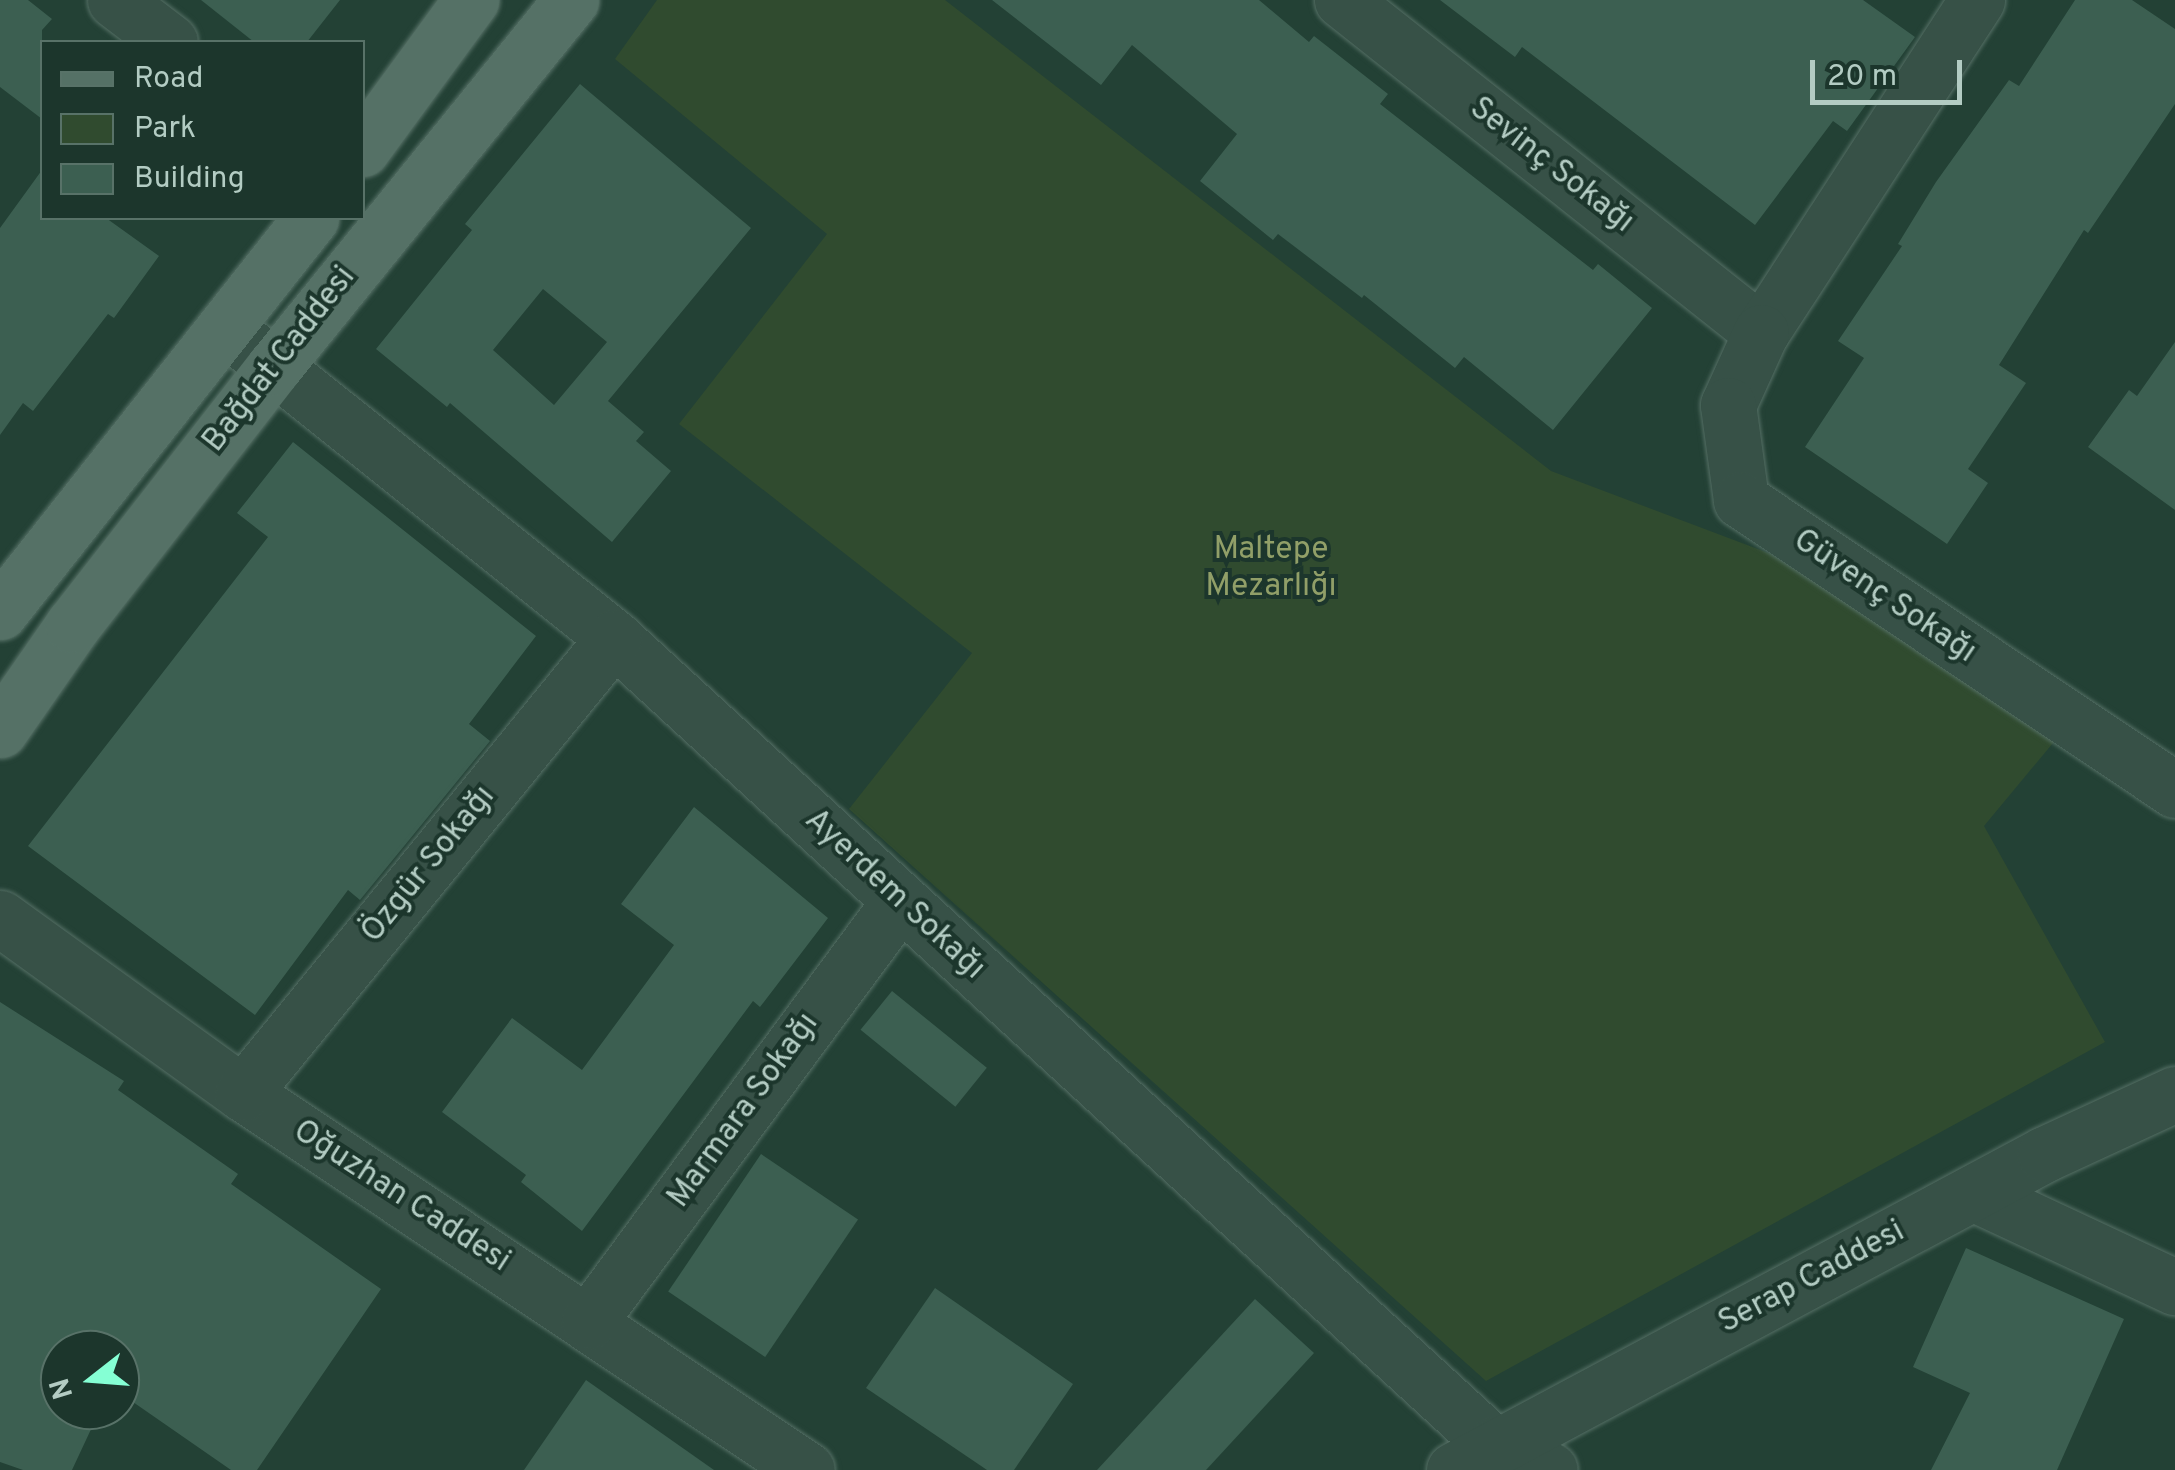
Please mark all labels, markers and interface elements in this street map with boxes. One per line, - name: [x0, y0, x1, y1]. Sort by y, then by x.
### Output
- legend: [40, 40, 365, 220]
- scale bar: [1815, 40, 1968, 102]
- text: 20 m: [1827, 59, 1897, 96]
- text: Road: [134, 61, 203, 98]
- street label: Sevinç Sokağı: [1461, 90, 1641, 242]
- text: Park: [134, 111, 196, 148]
- text: Building: [134, 161, 245, 198]
- street label: Bağdat Caddesi: [196, 260, 364, 460]
- street label: Güvenç Sokağı: [1785, 522, 1983, 672]
- park label: Maltepe Mezarlığı: [1205, 532, 1337, 607]
- street label: Özgür Sokağı: [354, 779, 504, 951]
- street label: Ayerdem Sokağı: [796, 802, 992, 988]
- street label: Marmara Sokağı: [661, 1006, 827, 1216]
- street label: Oğuzhan Caddesi: [285, 1113, 517, 1281]
- street label: Serap Caddesi: [1713, 1213, 1911, 1343]
- north arrow: [40, 1330, 140, 1430]
- text: N: [43, 1373, 83, 1403]

